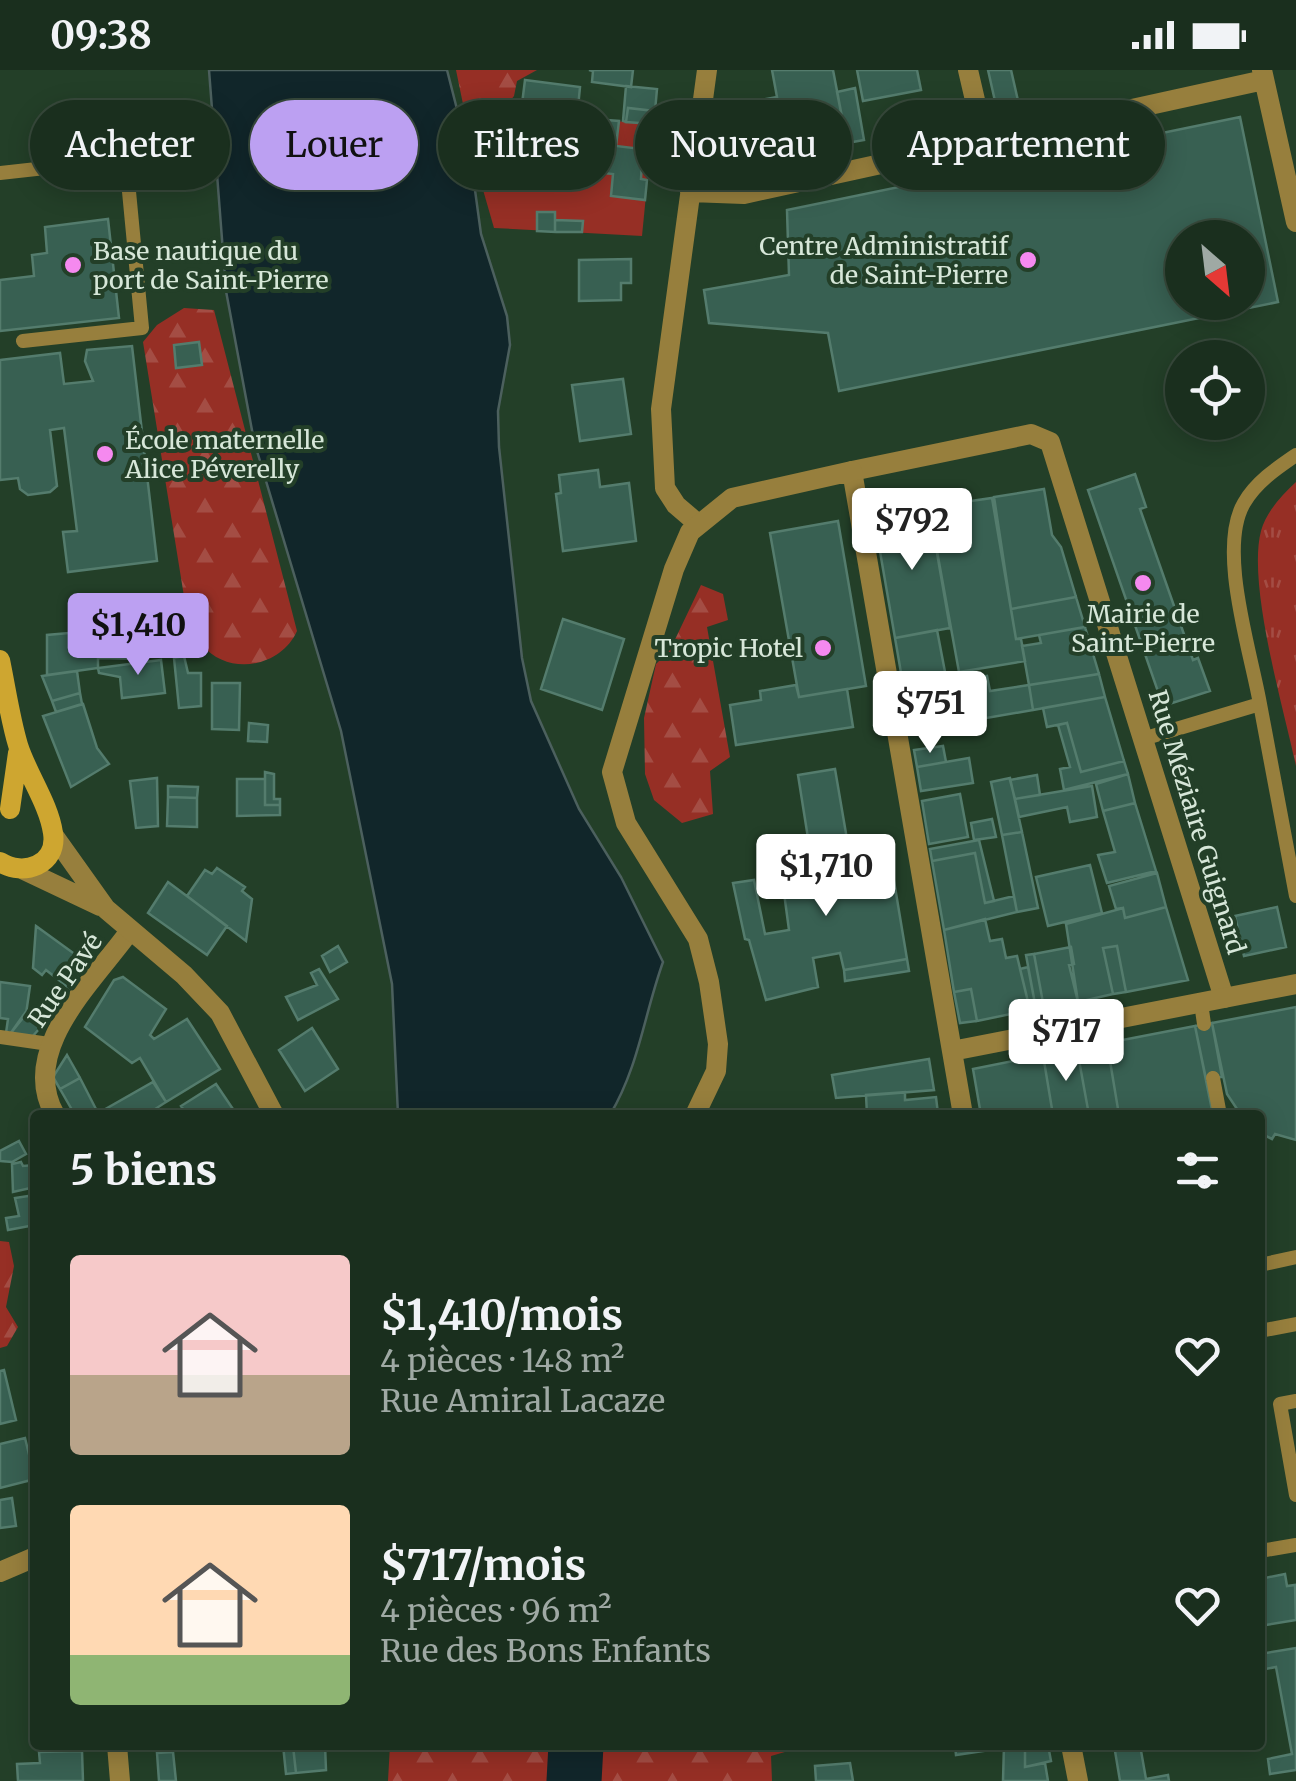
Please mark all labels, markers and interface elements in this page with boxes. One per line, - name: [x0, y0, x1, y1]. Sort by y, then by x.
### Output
- text: 09:38: [50, 12, 152, 59]
- chip: Acheter: [30, 100, 230, 190]
- chip: Louer: [250, 100, 418, 190]
- chip: Filtres: [438, 100, 615, 190]
- chip: Nouveau: [635, 100, 852, 190]
- chip: Appartement: [872, 100, 1165, 190]
- north arrow: [1165, 220, 1265, 320]
- map controls: [1165, 220, 1265, 440]
- place label: Centre Administratif de Saint-Pierre: [759, 230, 1010, 291]
- place label: Base nautique du port de Saint-Pierre: [93, 235, 329, 296]
- marker: Centre Administratif de Saint-Pierre: [1017, 249, 1039, 271]
- marker: Base nautique du port de Saint-Pierre: [62, 254, 84, 276]
- button: locate: [1165, 340, 1265, 440]
- place label: École maternelle Alice Péverelly: [124, 424, 324, 485]
- marker: École maternelle Alice Péverelly: [94, 443, 116, 465]
- pin: $792: [853, 488, 971, 573]
- text: $792: [874, 500, 950, 540]
- marker: Mairie de Saint-Pierre: [1132, 572, 1154, 594]
- pin: $1,410: [57, 593, 219, 678]
- place label: Mairie de Saint-Pierre: [1071, 598, 1215, 659]
- text: $1,410: [90, 605, 186, 645]
- place label: Tropic Hotel: [655, 632, 803, 664]
- marker: Tropic Hotel: [812, 637, 834, 659]
- pin: $751: [871, 671, 989, 756]
- text: $751: [895, 683, 965, 723]
- street label: Rue Méziaire Guignard: [1142, 686, 1252, 958]
- pin: $1,710: [745, 834, 907, 919]
- text: $1,710: [778, 846, 874, 886]
- street label: Rue Pavé: [21, 927, 109, 1033]
- pin: $717: [1007, 999, 1125, 1084]
- text: $717: [1031, 1011, 1101, 1051]
- icon: filters: [1170, 1143, 1225, 1198]
- text: 5 biens: [70, 1144, 217, 1196]
- text: $1,410/mois: [380, 1289, 623, 1341]
- icon: home: [150, 1295, 270, 1415]
- icon: heart: [1170, 1328, 1225, 1383]
- text: 4 pièces · 148 m²: [380, 1341, 625, 1381]
- text: Rue Amiral Lacaze: [380, 1381, 665, 1421]
- text: $717/mois: [380, 1539, 586, 1591]
- icon: home: [150, 1545, 270, 1665]
- icon: heart: [1170, 1578, 1225, 1633]
- text: 4 pièces · 96 m²: [380, 1591, 612, 1631]
- text: Rue des Bons Enfants: [380, 1631, 711, 1671]

